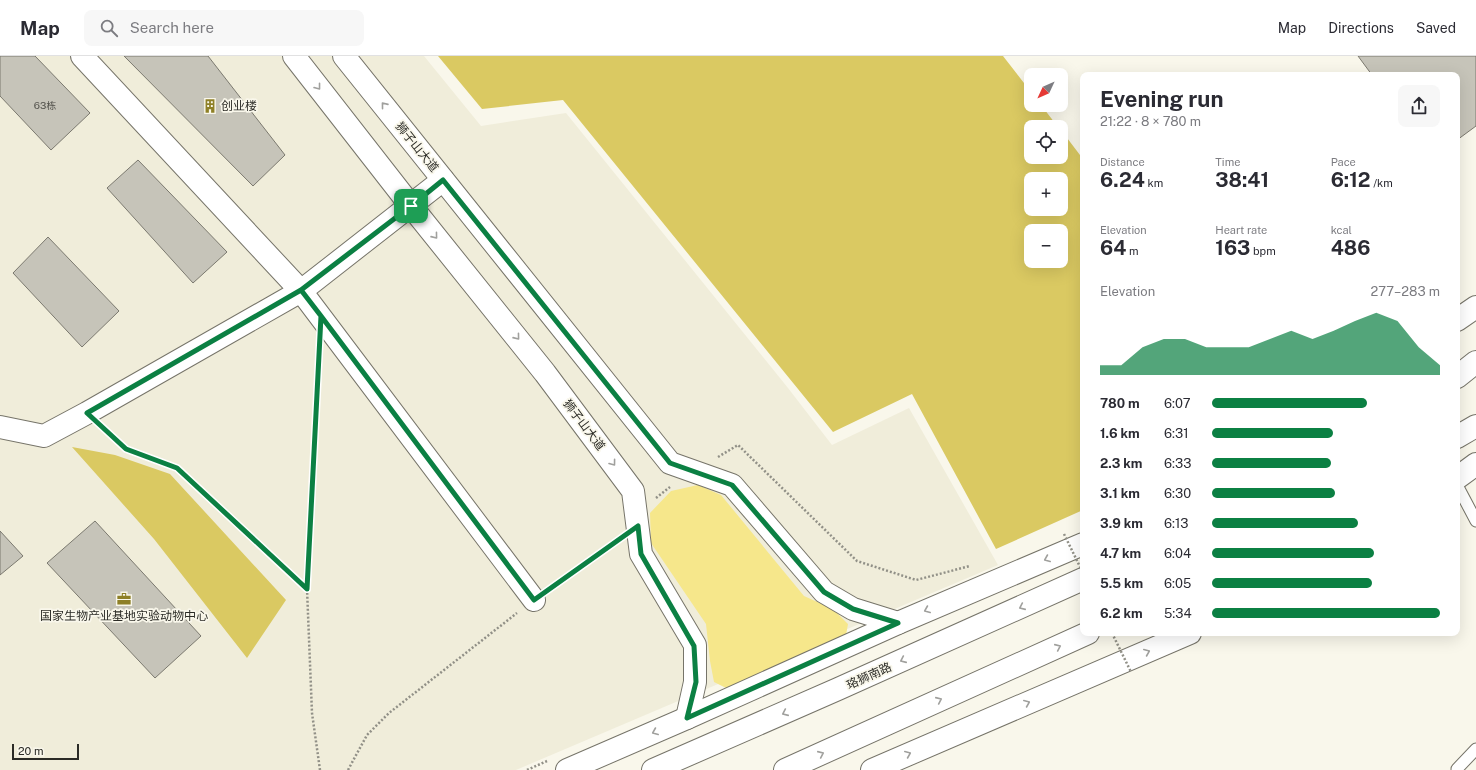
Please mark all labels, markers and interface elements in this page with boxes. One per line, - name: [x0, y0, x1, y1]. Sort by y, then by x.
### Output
- search box: [84, 10, 364, 46]
- text: Map: [20, 17, 60, 39]
- icon: search: [98, 17, 120, 39]
- text: Search here: [130, 19, 214, 36]
- text: Map: [1278, 20, 1306, 36]
- text: Directions: [1328, 20, 1394, 36]
- text: Saved: [1416, 20, 1456, 36]
- north arrow: [1024, 68, 1068, 112]
- map controls: [1024, 68, 1068, 268]
- one-way arrow: [313, 82, 320, 89]
- button: share: [1398, 85, 1440, 127]
- text: Evening run: [1100, 86, 1224, 112]
- building icon: 创业楼: [202, 98, 218, 114]
- house number: 63栋: [34, 99, 56, 111]
- place label: 创业楼: [221, 99, 257, 113]
- one-way arrow: [381, 103, 388, 110]
- text: 21:22 · 8 × 780 m: [1100, 114, 1201, 129]
- street label: 狮子山大道: [393, 119, 441, 175]
- button: locate: [1024, 120, 1068, 164]
- text: Distance: [1100, 156, 1145, 168]
- text: Time: [1215, 156, 1240, 168]
- text: Pace: [1331, 156, 1356, 168]
- text: 6.24: [1100, 168, 1145, 192]
- text: 38:41: [1215, 168, 1269, 192]
- text: 6:12: [1331, 168, 1371, 192]
- button: +: [1024, 172, 1068, 216]
- text: km: [1145, 177, 1163, 189]
- text: /km: [1371, 177, 1393, 189]
- pin: [394, 189, 428, 223]
- icon: arrive: [400, 195, 422, 217]
- button: −: [1024, 224, 1068, 268]
- text: Elevation: [1100, 224, 1147, 236]
- text: Heart rate: [1215, 224, 1267, 236]
- text: kcal: [1331, 224, 1352, 236]
- one-way arrow: [431, 231, 438, 238]
- text: 64: [1100, 236, 1126, 260]
- text: 163: [1215, 236, 1250, 260]
- text: 486: [1331, 236, 1370, 260]
- text: m: [1126, 245, 1138, 257]
- text: bpm: [1250, 245, 1276, 257]
- text: Elevation: [1100, 284, 1155, 299]
- text: 277–283 m: [1371, 284, 1440, 299]
- one-way arrow: [512, 333, 519, 340]
- text: 780 m: [1100, 396, 1140, 411]
- text: 6:07: [1164, 396, 1191, 411]
- street label: 狮子山大道: [560, 397, 608, 453]
- text: 1.6 km: [1100, 426, 1140, 441]
- text: 6:31: [1164, 426, 1189, 441]
- text: 2.3 km: [1100, 456, 1143, 471]
- text: 6:33: [1164, 456, 1191, 471]
- one-way arrow: [608, 459, 615, 466]
- text: 3.1 km: [1100, 486, 1140, 501]
- text: 6:30: [1164, 486, 1191, 501]
- text: 3.9 km: [1100, 516, 1143, 531]
- text: 6:13: [1164, 516, 1189, 531]
- text: 4.7 km: [1100, 546, 1141, 561]
- text: 6:04: [1164, 546, 1191, 561]
- one-way arrow: [1044, 555, 1051, 563]
- text: 5.5 km: [1100, 576, 1143, 591]
- text: 6:05: [1164, 576, 1191, 591]
- office icon: 国家生物产业基地实验动物中心: [116, 591, 132, 607]
- one-way arrow: [1019, 602, 1026, 610]
- one-way arrow: [924, 606, 931, 614]
- text: 6.2 km: [1100, 606, 1143, 621]
- text: 5:34: [1164, 606, 1192, 621]
- place label: 国家生物产业基地实验动物中心: [40, 609, 208, 623]
- one-way arrow: [1053, 644, 1061, 652]
- one-way arrow: [1143, 648, 1150, 656]
- one-way arrow: [900, 655, 908, 663]
- street label: 珞狮南路: [844, 660, 894, 692]
- one-way arrow: [935, 697, 943, 705]
- one-way arrow: [1023, 700, 1031, 708]
- one-way arrow: [781, 708, 789, 716]
- one-way arrow: [652, 727, 660, 735]
- scale bar: [12, 742, 79, 761]
- text: 20 m: [18, 745, 43, 757]
- one-way arrow: [816, 751, 824, 759]
- one-way arrow: [904, 751, 911, 759]

